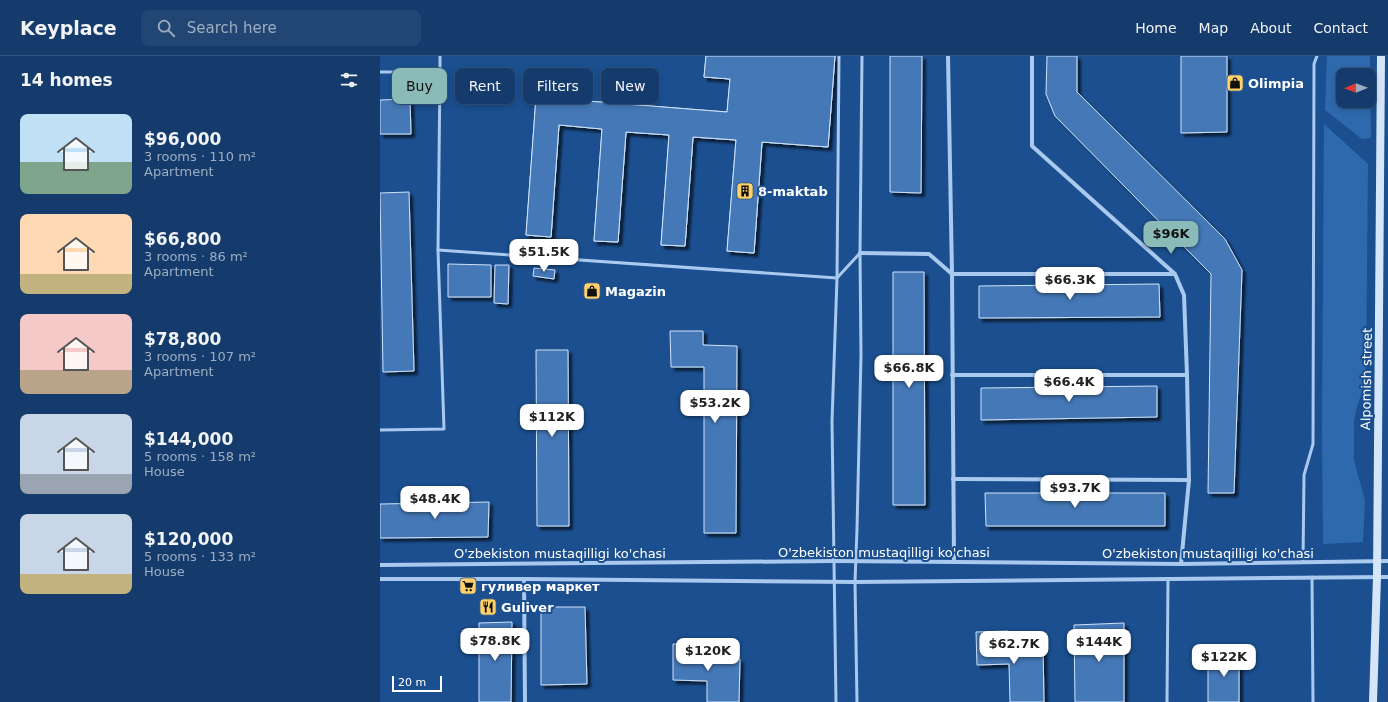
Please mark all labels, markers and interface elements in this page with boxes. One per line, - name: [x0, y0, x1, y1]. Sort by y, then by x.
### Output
- search box: [141, 10, 421, 46]
- text: Keyplace: [20, 17, 117, 39]
- icon: search: [155, 17, 177, 39]
- text: Search here: [187, 19, 277, 37]
- text: Home: [1135, 20, 1177, 36]
- text: Map: [1199, 20, 1228, 36]
- text: About: [1250, 20, 1292, 36]
- text: Contact: [1314, 20, 1368, 36]
- chip: Buy: [392, 68, 447, 104]
- chip: Rent: [455, 68, 515, 104]
- chip: Filters: [523, 68, 593, 104]
- chip: New: [601, 68, 659, 104]
- north arrow: [1336, 68, 1376, 108]
- map controls: [1336, 68, 1376, 108]
- icon: filters: [338, 69, 360, 91]
- text: 14 homes: [20, 70, 113, 90]
- shop icon: Olimpia: [1225, 73, 1245, 93]
- place label: Olimpia: [1248, 76, 1304, 91]
- text: $96,000: [144, 129, 221, 149]
- icon: home: [52, 130, 100, 178]
- text: 3 rooms · 110 m²: [144, 149, 256, 164]
- text: Apartment: [144, 164, 214, 179]
- building icon: 8-maktab: [735, 181, 755, 201]
- place label: 8-maktab: [758, 184, 828, 199]
- pin: $96K: [1147, 221, 1195, 255]
- text: $96K: [1152, 226, 1190, 241]
- text: $66,800: [144, 229, 221, 249]
- icon: home: [52, 230, 100, 278]
- pin: $51.5K: [511, 239, 577, 273]
- text: $51.5K: [518, 244, 570, 259]
- text: 3 rooms · 86 m²: [144, 249, 248, 264]
- text: Apartment: [144, 264, 214, 279]
- pin: $66.3K: [1037, 267, 1103, 301]
- text: $66.3K: [1044, 272, 1096, 287]
- shop icon: Magazin: [582, 281, 602, 301]
- place label: Magazin: [605, 284, 666, 299]
- street label: Alpomish street: [1358, 328, 1375, 430]
- text: $78,800: [144, 329, 221, 349]
- icon: home: [52, 330, 100, 378]
- text: 3 rooms · 107 m²: [144, 349, 256, 364]
- pin: $66.8K: [876, 355, 942, 389]
- text: $66.8K: [883, 360, 935, 375]
- text: Apartment: [144, 364, 214, 379]
- pin: $66.4K: [1036, 369, 1102, 403]
- text: $66.4K: [1043, 374, 1095, 389]
- pin: $53.2K: [682, 390, 748, 424]
- text: $53.2K: [689, 395, 741, 410]
- pin: $112K: [524, 404, 580, 438]
- text: $112K: [529, 409, 575, 424]
- text: $144,000: [144, 429, 233, 449]
- icon: home: [52, 430, 100, 478]
- text: 5 rooms · 158 m²: [144, 449, 256, 464]
- text: House: [144, 464, 185, 479]
- pin: $93.7K: [1042, 475, 1108, 509]
- text: $93.7K: [1049, 480, 1101, 495]
- pin: $48.4K: [402, 486, 468, 520]
- text: $48.4K: [409, 491, 461, 506]
- text: $120,000: [144, 529, 233, 549]
- icon: home: [52, 530, 100, 578]
- street label: O'zbekiston mustaqilligi ko'chasi: [778, 545, 990, 560]
- street label: O'zbekiston mustaqilligi ko'chasi: [454, 546, 666, 561]
- street label: O'zbekiston mustaqilligi ko'chasi: [1102, 546, 1314, 561]
- text: 5 rooms · 133 m²: [144, 549, 256, 564]
- text: House: [144, 564, 185, 579]
- supermarket icon: гуливер маркет: [458, 576, 478, 596]
- place label: гуливер маркет: [481, 579, 600, 594]
- restaurant icon: Guliver: [478, 597, 498, 617]
- place label: Guliver: [501, 600, 554, 615]
- pin: $78.8K: [462, 628, 528, 662]
- pin: $144K: [1071, 629, 1127, 663]
- pin: $62.7K: [981, 631, 1047, 665]
- text: $78.8K: [469, 633, 521, 648]
- text: $144K: [1076, 634, 1122, 649]
- text: $62.7K: [988, 636, 1040, 651]
- pin: $120K: [680, 638, 736, 672]
- text: $120K: [685, 643, 731, 658]
- pin: $122K: [1196, 644, 1252, 678]
- text: $122K: [1201, 649, 1247, 664]
- scale bar: [392, 674, 442, 693]
- text: 20 m: [398, 676, 426, 689]

